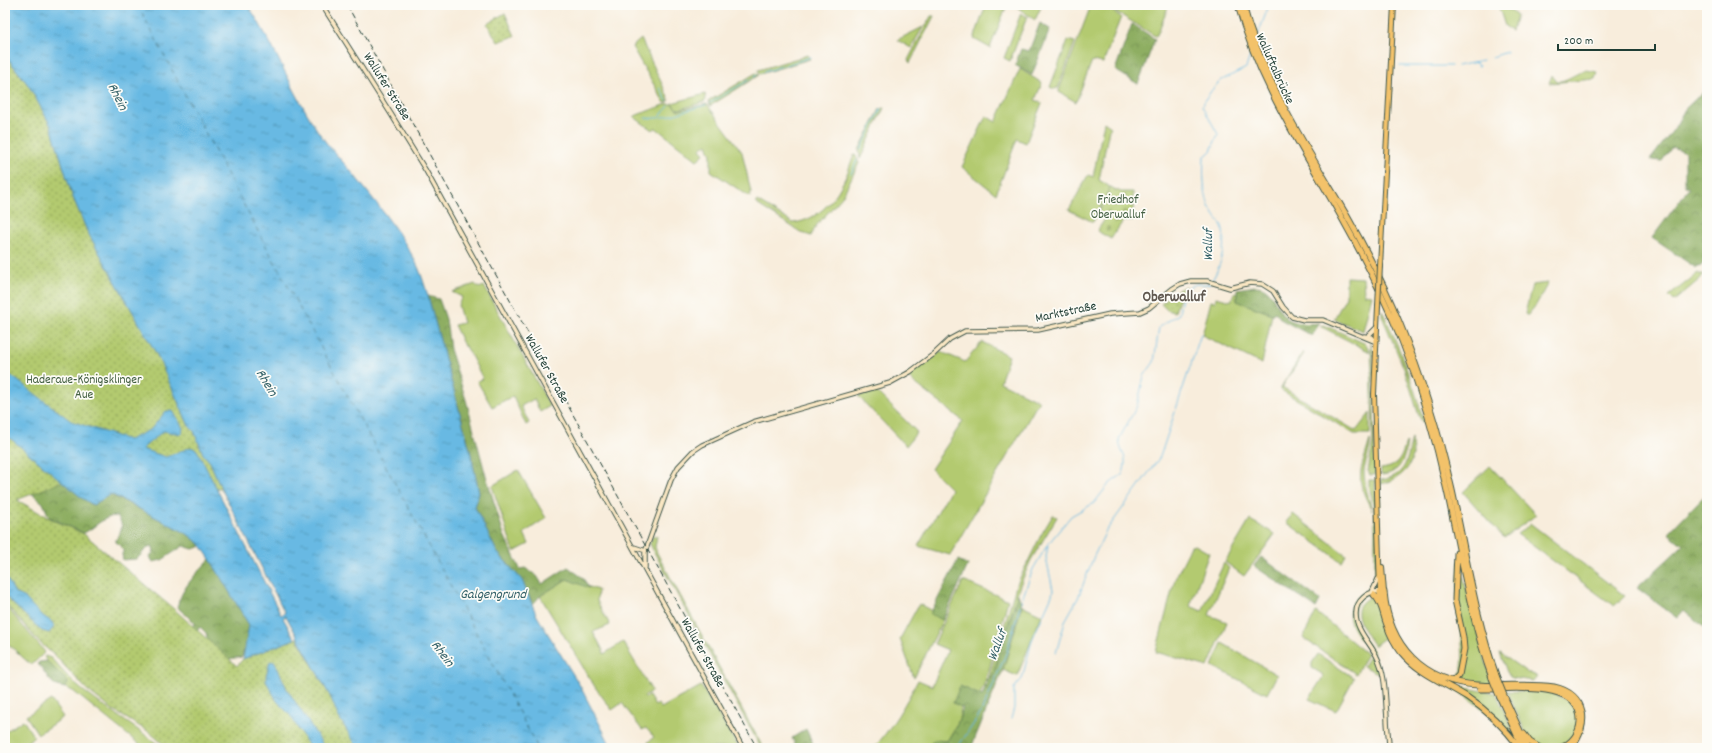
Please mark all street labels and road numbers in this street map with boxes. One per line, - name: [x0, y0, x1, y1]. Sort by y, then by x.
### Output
- street label: Walluftalbrücke: [1250, 30, 1298, 108]
- street label: Wallufer Straße: [358, 49, 415, 125]
- street label: Marktstraße: [1034, 297, 1098, 329]
- street label: Wallufer Straße: [519, 331, 573, 407]
- street label: Wallufer Straße: [675, 615, 729, 691]

